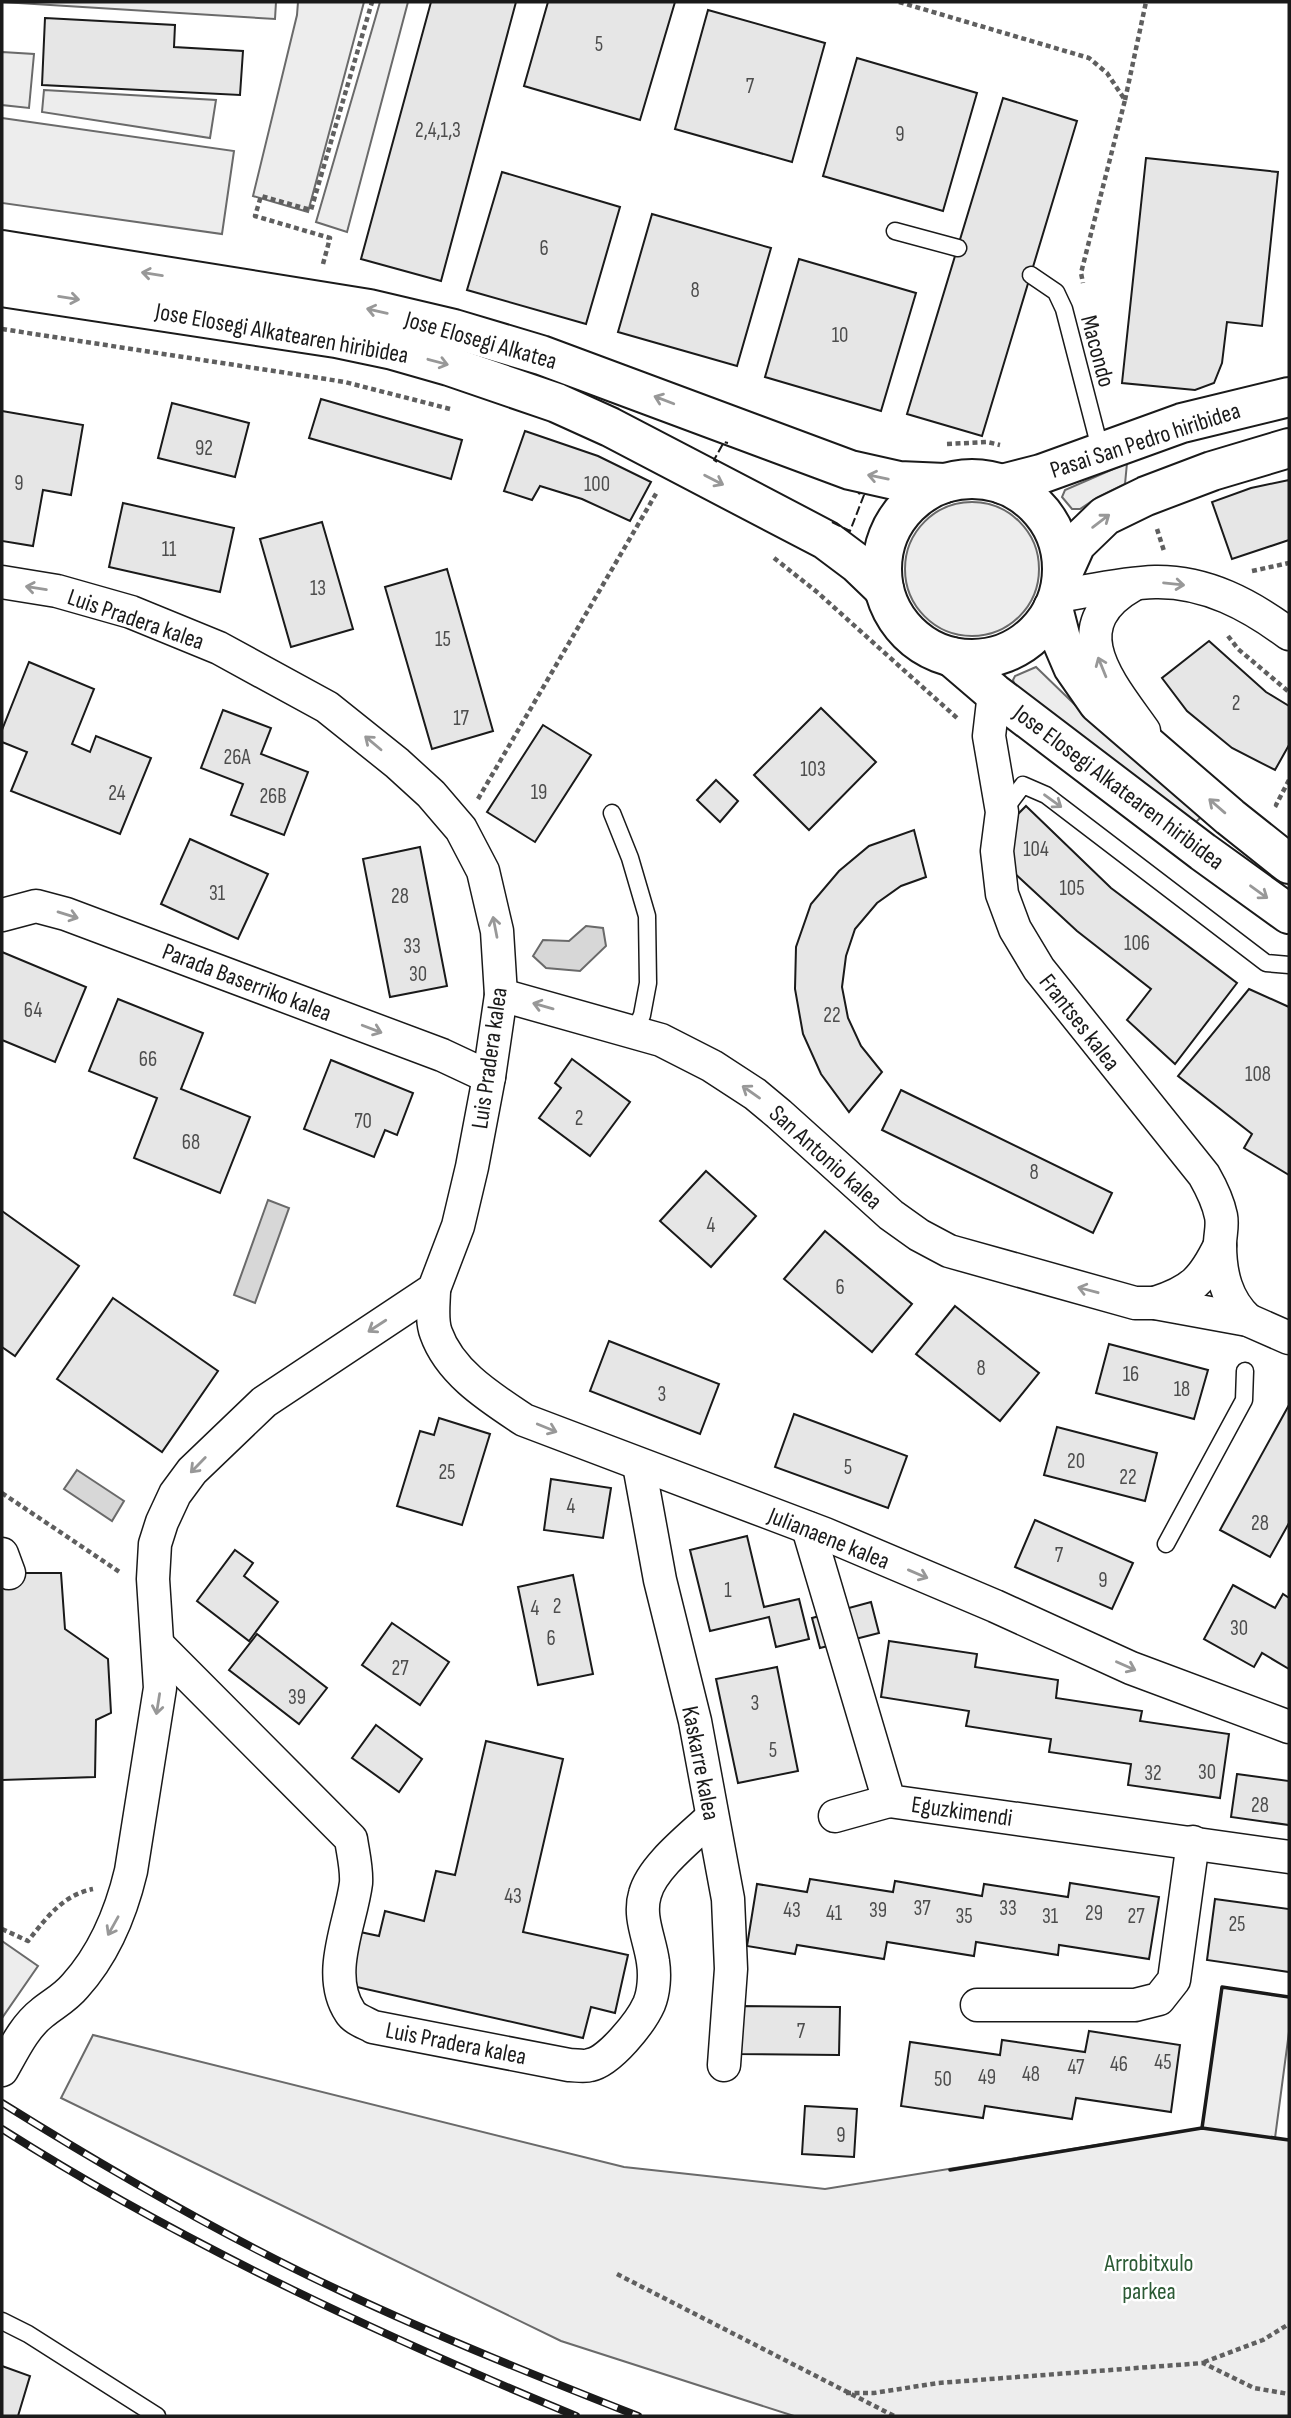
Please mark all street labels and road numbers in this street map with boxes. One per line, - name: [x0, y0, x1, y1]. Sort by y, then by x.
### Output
- street label: Jose Elosegi Alkatearen hiribidea: [152, 297, 411, 370]
- street label: Jose Elosegi Alkatea: [401, 305, 560, 376]
- street label: Macondo: [1074, 312, 1121, 390]
- street label: Pasai San Pedro hiribidea: [1046, 396, 1244, 485]
- street label: Luis Pradera kalea: [64, 583, 208, 656]
- street label: Jose Elosegi Alkatearen hiribidea: [1007, 698, 1230, 876]
- street label: Parada Baserriko kalea: [158, 937, 335, 1028]
- street label: Frantses kalea: [1033, 968, 1126, 1076]
- street label: Luis Pradera kalea: [465, 985, 514, 1131]
- street label: San Antonio kalea: [763, 1099, 888, 1216]
- street label: Julianaene kalea: [763, 1501, 894, 1576]
- street label: Kaskarre kalea: [675, 1704, 726, 1823]
- street label: Eguzkimendi: [910, 1790, 1014, 1833]
- street label: Luis Pradera kalea: [383, 2016, 529, 2071]

